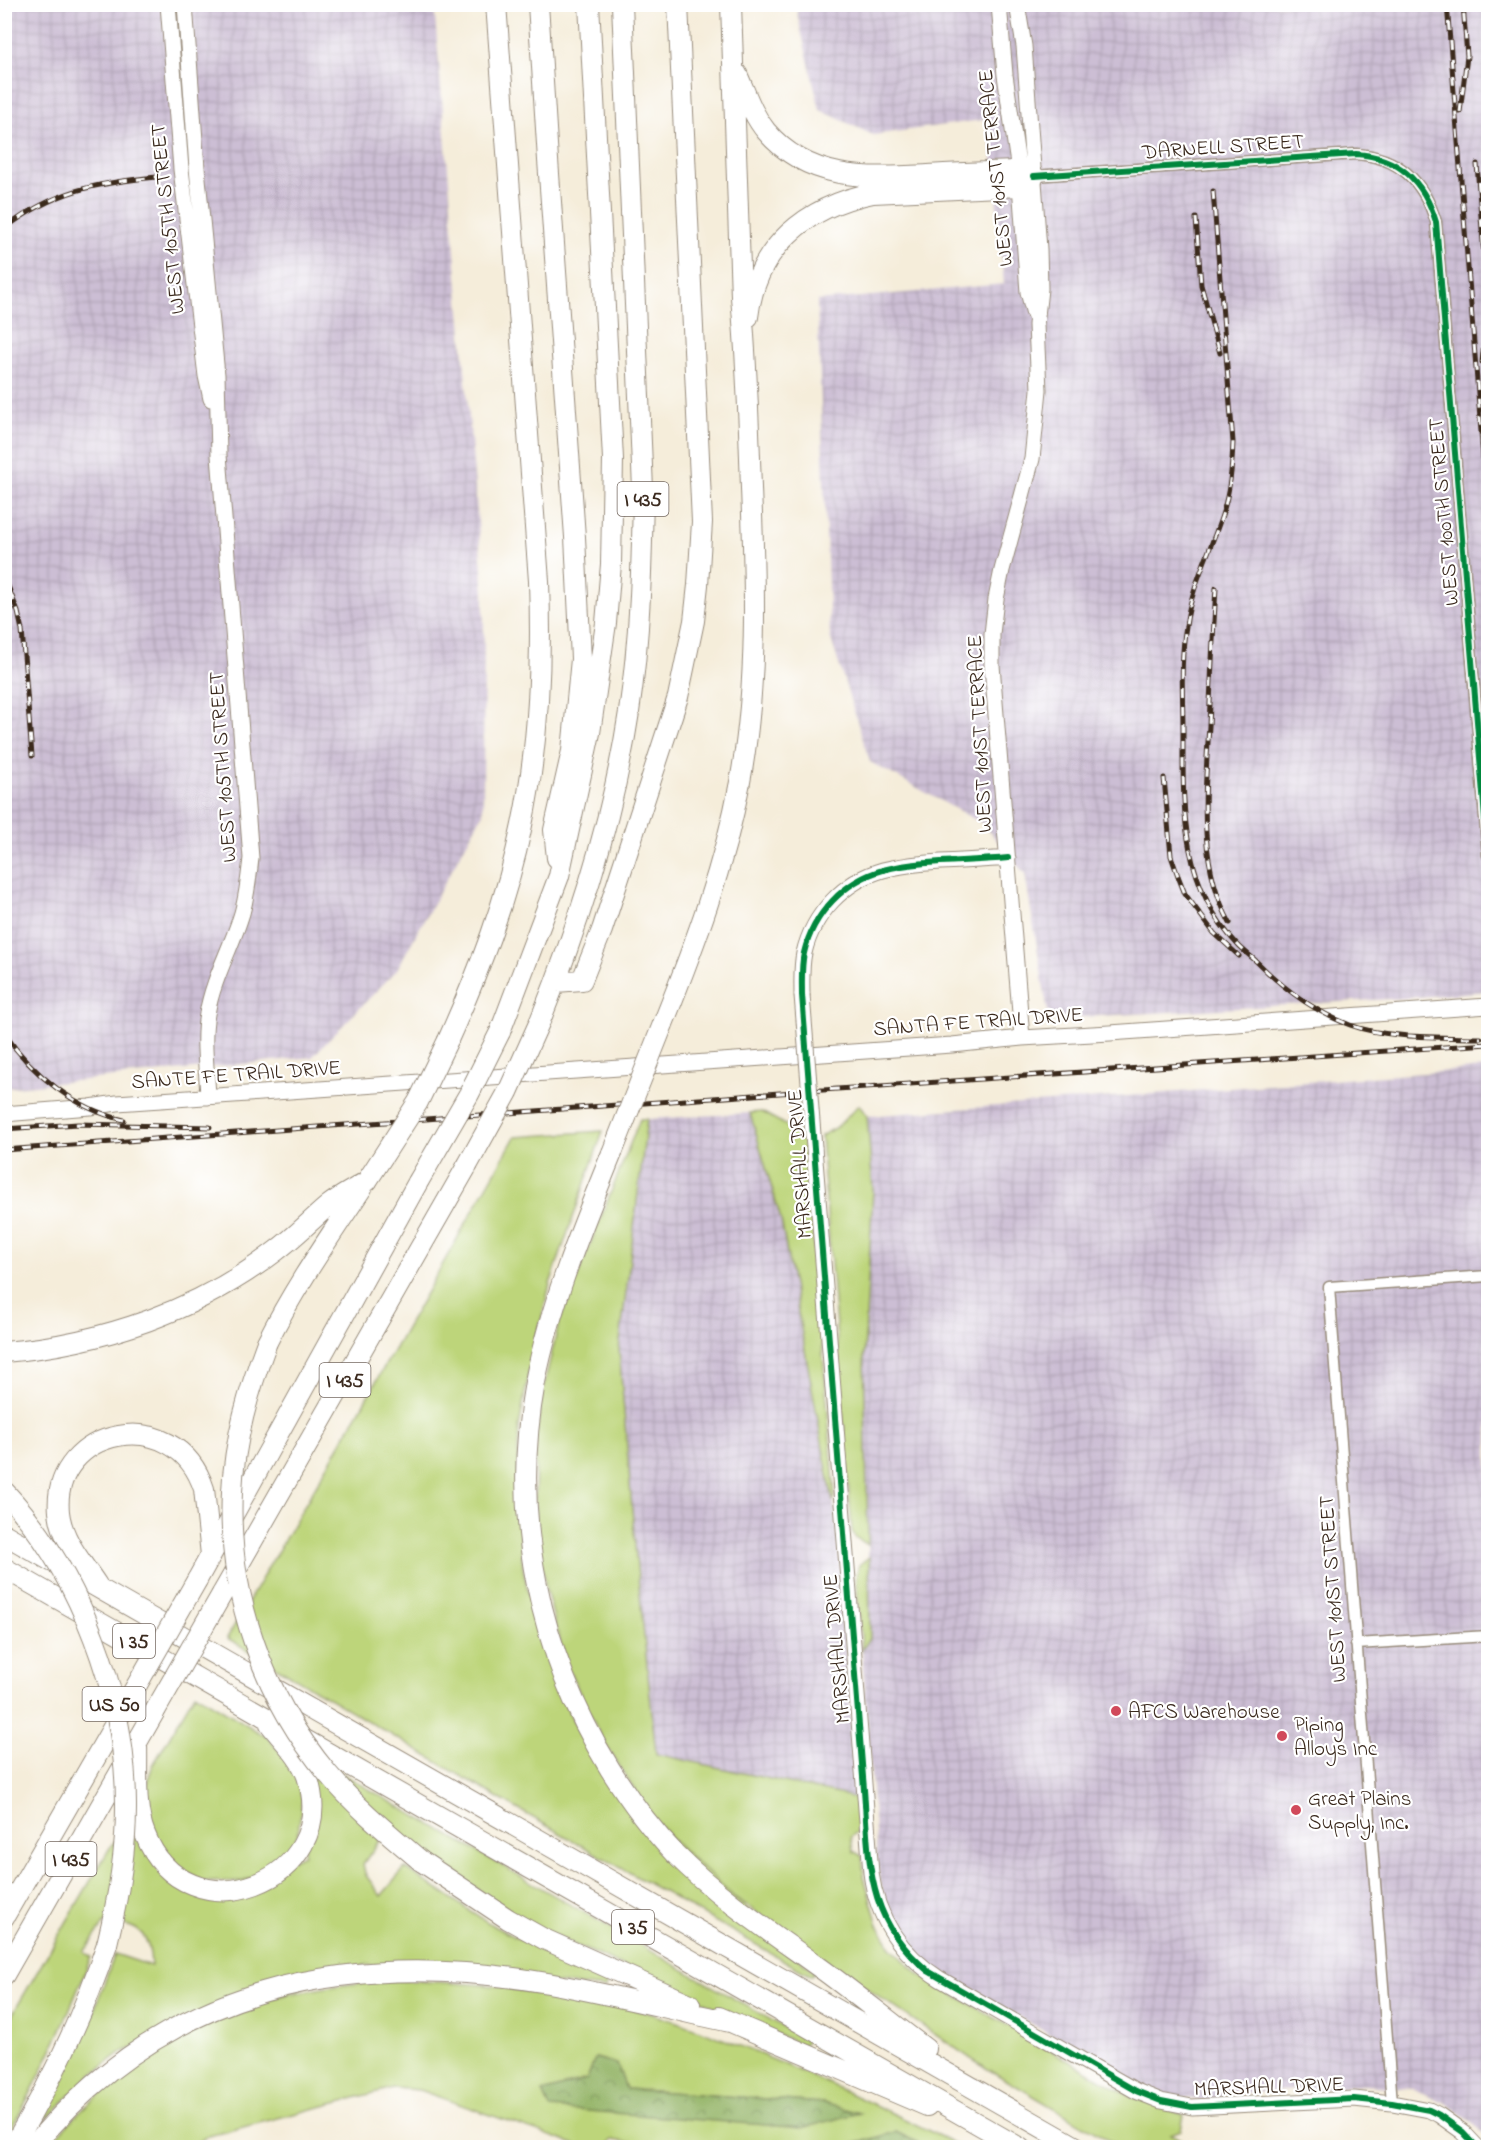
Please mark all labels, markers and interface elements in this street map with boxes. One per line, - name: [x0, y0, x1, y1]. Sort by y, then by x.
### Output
- street label: WEST 101ST TERRACE: [972, 68, 1022, 268]
- street label: WEST 105TH STREET: [144, 122, 194, 316]
- street label: DARNELL STREET: [1140, 127, 1305, 169]
- street label: WEST 100TH STREET: [1422, 417, 1468, 607]
- road number: I 435: [618, 482, 668, 516]
- street label: WEST 101ST TERRACE: [961, 634, 1001, 834]
- street label: WEST 105TH STREET: [202, 670, 246, 863]
- street label: SANTA FE TRAIL DRIVE: [872, 1001, 1084, 1045]
- street label: SANTE FE TRAIL DRIVE: [130, 1054, 342, 1098]
- street label: MARSHALL DRIVE: [781, 1088, 821, 1240]
- road number: I 435: [320, 1363, 370, 1397]
- street label: WEST 101ST STREET: [1312, 1494, 1356, 1683]
- street label: MARSHALL DRIVE: [817, 1573, 859, 1725]
- road number: I 35: [113, 1624, 155, 1658]
- road number: US 50: [82, 1687, 146, 1721]
- place label: AFCS Warehouse: [1128, 1698, 1280, 1728]
- marker: AFCS Warehouse: [1109, 1704, 1123, 1718]
- place label: Piping Alloys Inc: [1294, 1711, 1378, 1767]
- marker: Piping Alloys Inc: [1275, 1729, 1289, 1743]
- place label: Great Plains Supply, Inc.: [1308, 1785, 1411, 1841]
- marker: Great Plains Supply, Inc.: [1289, 1803, 1303, 1817]
- road number: I 435: [46, 1842, 97, 1876]
- road number: I 35: [612, 1910, 654, 1944]
- street label: MARSHALL DRIVE: [1194, 2070, 1345, 2106]

